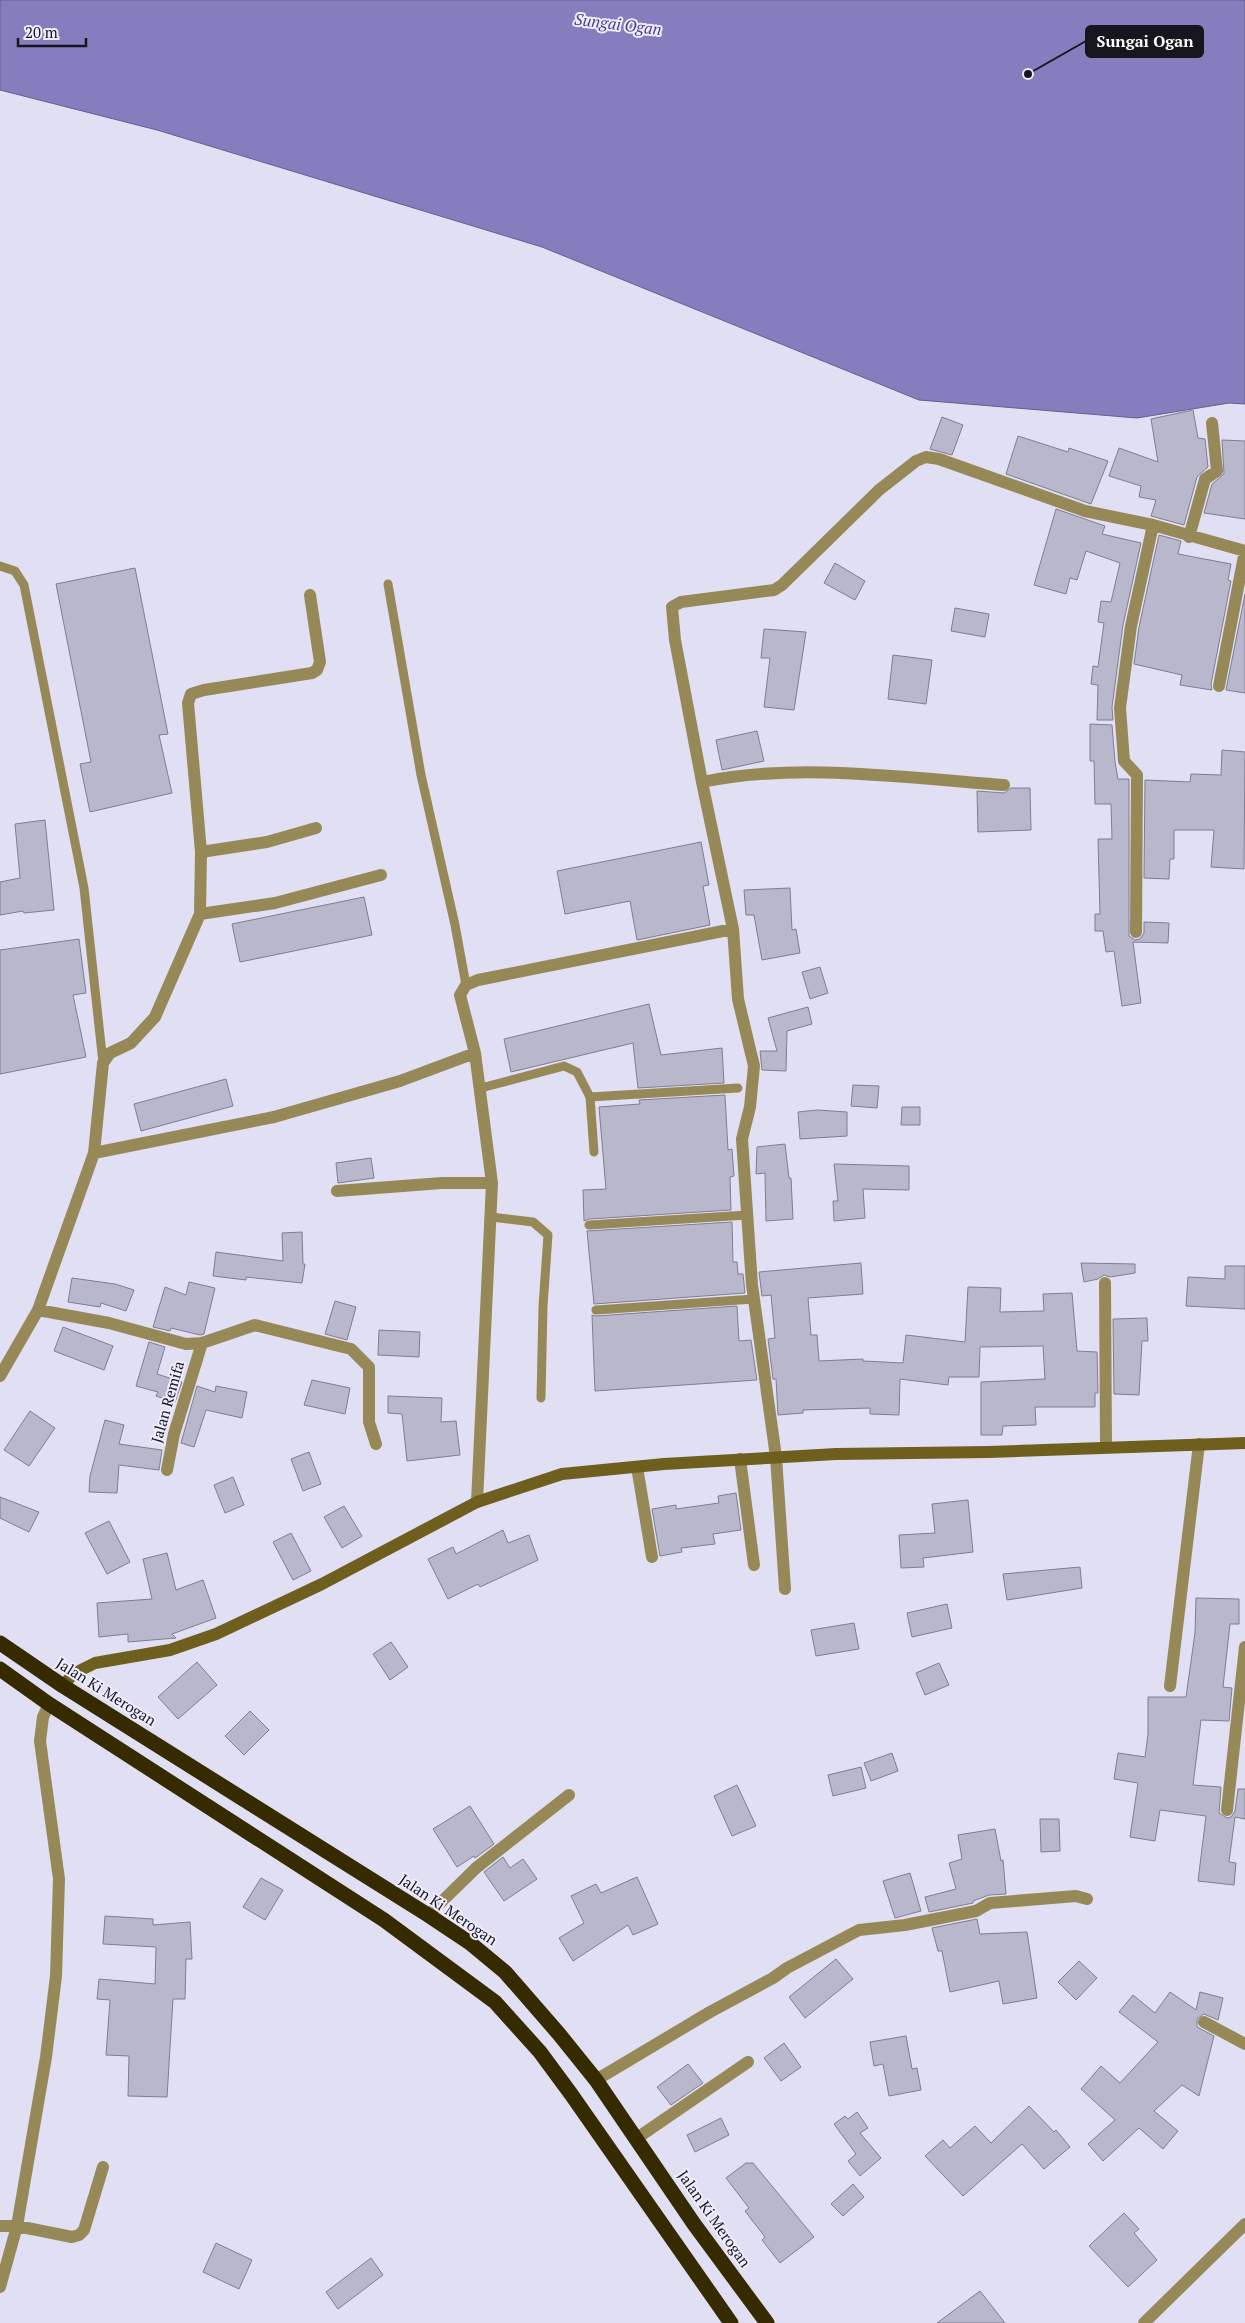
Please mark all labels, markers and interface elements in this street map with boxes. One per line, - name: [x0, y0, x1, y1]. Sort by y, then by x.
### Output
- water label: Sungai Ogan: [573, 8, 663, 40]
- scale bar: [18, 15, 85, 47]
- text: 20 m: [25, 22, 58, 42]
- callout: Sungai Ogan: [1086, 26, 1203, 57]
- text: Sungai Ogan: [1096, 30, 1194, 52]
- street label: Jalan Remifa: [146, 1358, 188, 1445]
- street label: Jalan Ki Merogan: [53, 1652, 160, 1730]
- street label: Jalan Ki Merogan: [396, 1869, 502, 1949]
- street label: Jalan Ki Merogan: [674, 2166, 756, 2271]

